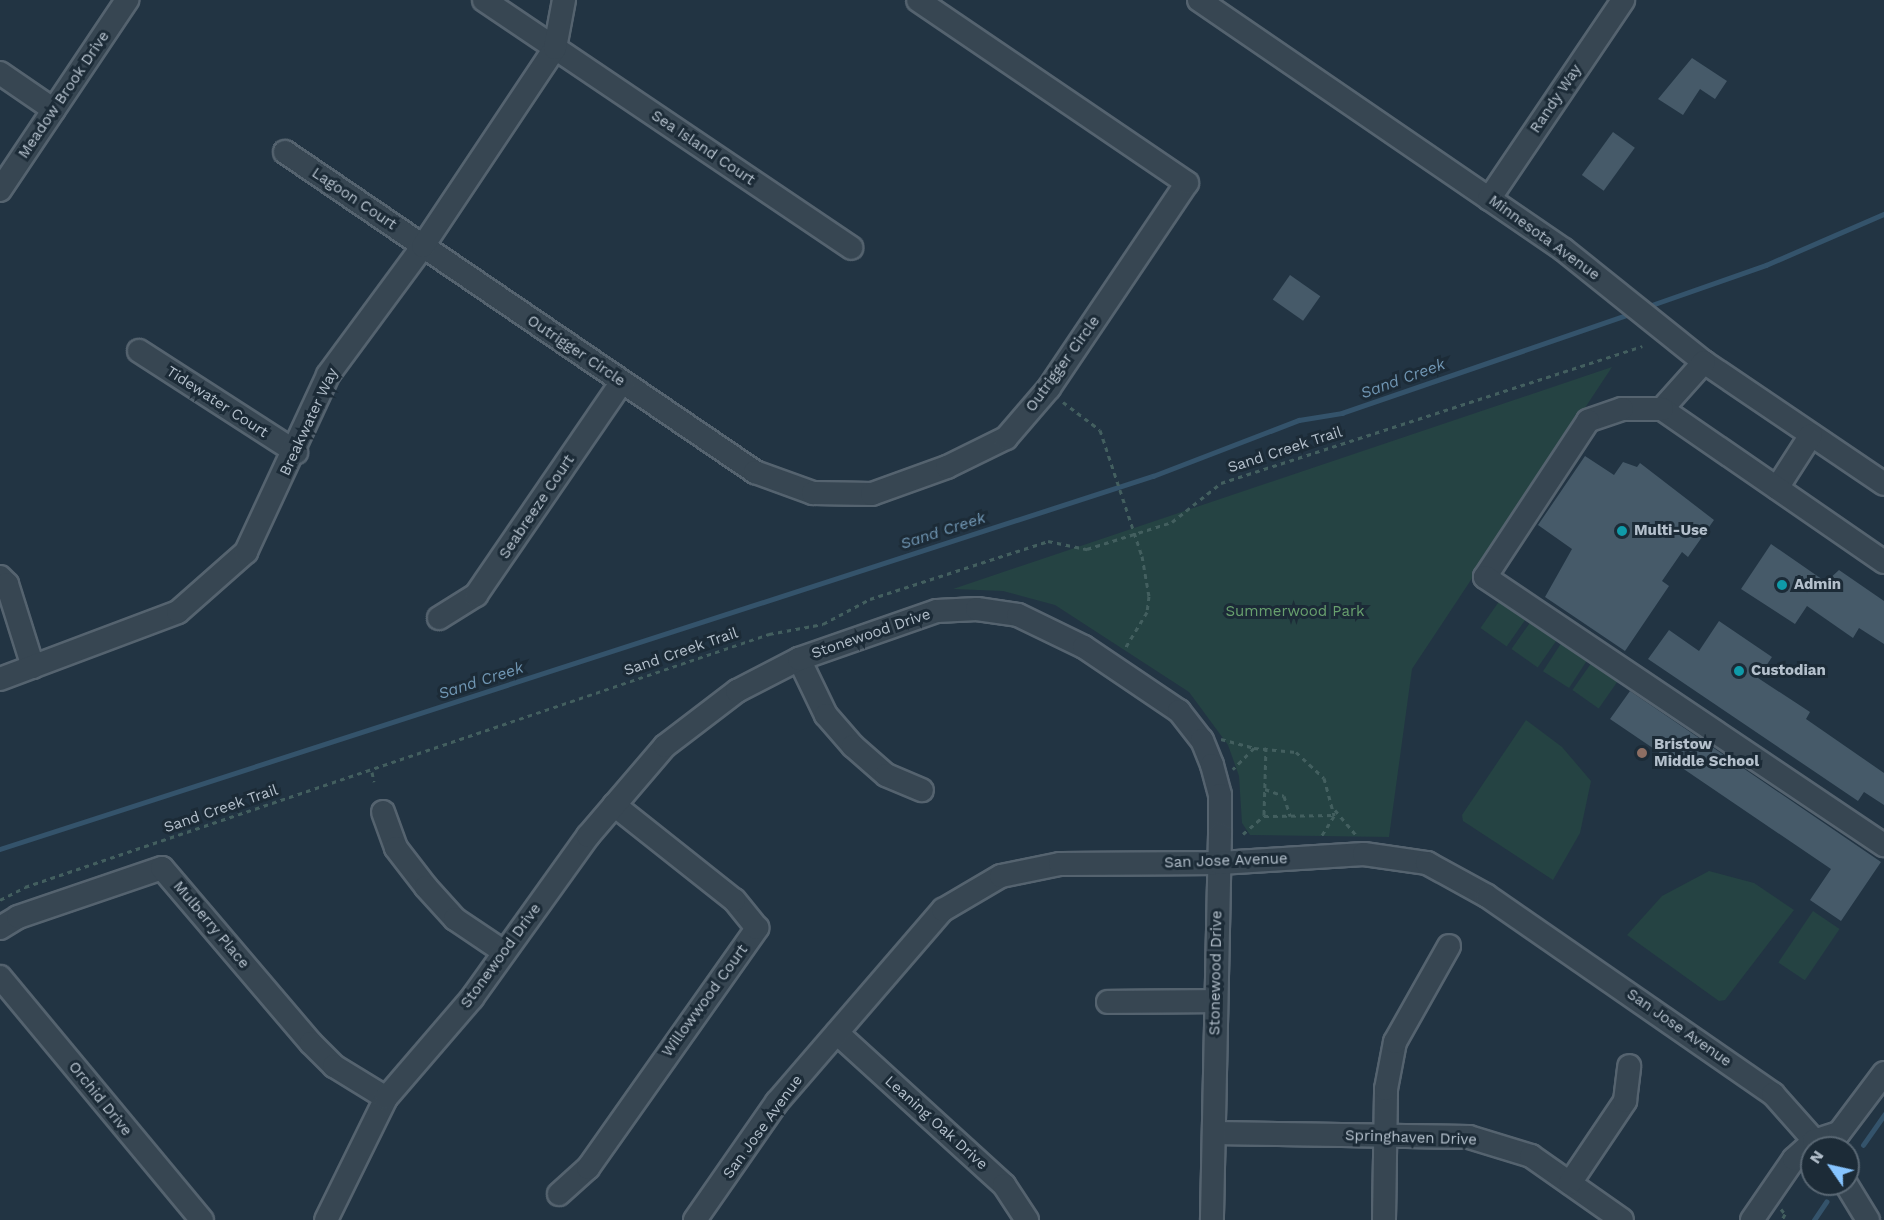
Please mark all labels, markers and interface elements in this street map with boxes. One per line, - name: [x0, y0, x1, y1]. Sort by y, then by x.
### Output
- street label: Meadow Brook Drive: [15, 28, 113, 162]
- street label: Randy Way: [1526, 61, 1586, 137]
- street label: Sea Island Court: [648, 107, 758, 189]
- street label: Lagoon Court: [308, 164, 400, 234]
- street label: Minnesota Avenue: [1485, 191, 1603, 285]
- street label: Outrigger Circle: [523, 312, 629, 390]
- street label: Outrigger Circle: [1022, 312, 1104, 416]
- water label: Sand Creek: [1358, 355, 1448, 403]
- street label: Tidewater Court: [163, 362, 271, 442]
- street label: Breakwater Way: [276, 365, 342, 479]
- street label: Sand Creek Trail: [1225, 423, 1345, 477]
- street label: Seabreeze Court: [496, 452, 578, 562]
- water label: Sand Creek: [898, 508, 988, 554]
- place label: Multi-Use: [1634, 522, 1708, 540]
- marker: Multi-Use: [1615, 524, 1629, 538]
- place label: Admin: [1794, 576, 1841, 594]
- marker: Admin: [1775, 578, 1789, 592]
- park label: Summerwood Park: [1225, 603, 1365, 621]
- street label: Stonewood Drive: [809, 605, 933, 663]
- street label: Sand Creek Trail: [621, 624, 741, 680]
- water label: Sand Creek: [436, 658, 526, 704]
- place label: Custodian: [1751, 662, 1826, 680]
- marker: Custodian: [1732, 664, 1746, 678]
- place label: Bristow Middle School: [1654, 735, 1759, 770]
- marker: Bristow Middle School: [1635, 746, 1649, 760]
- street label: Sand Creek Trail: [161, 781, 281, 837]
- street label: San Jose Avenue: [1163, 850, 1289, 872]
- street label: Mulberry Place: [169, 877, 253, 973]
- street label: Stonewood Drive: [457, 900, 545, 1012]
- street label: Stonewood Drive: [1206, 910, 1226, 1036]
- street label: Willowwood Court: [658, 941, 752, 1061]
- street label: San Jose Avenue: [1623, 985, 1735, 1071]
- street label: Orchid Drive: [65, 1058, 135, 1140]
- street label: San Jose Avenue: [719, 1071, 807, 1183]
- street label: Leaning Oak Drive: [881, 1072, 991, 1174]
- street label: Springhaven Drive: [1345, 1127, 1477, 1149]
- north arrow: [1800, 1136, 1860, 1196]
- text: N: [1805, 1147, 1828, 1167]

